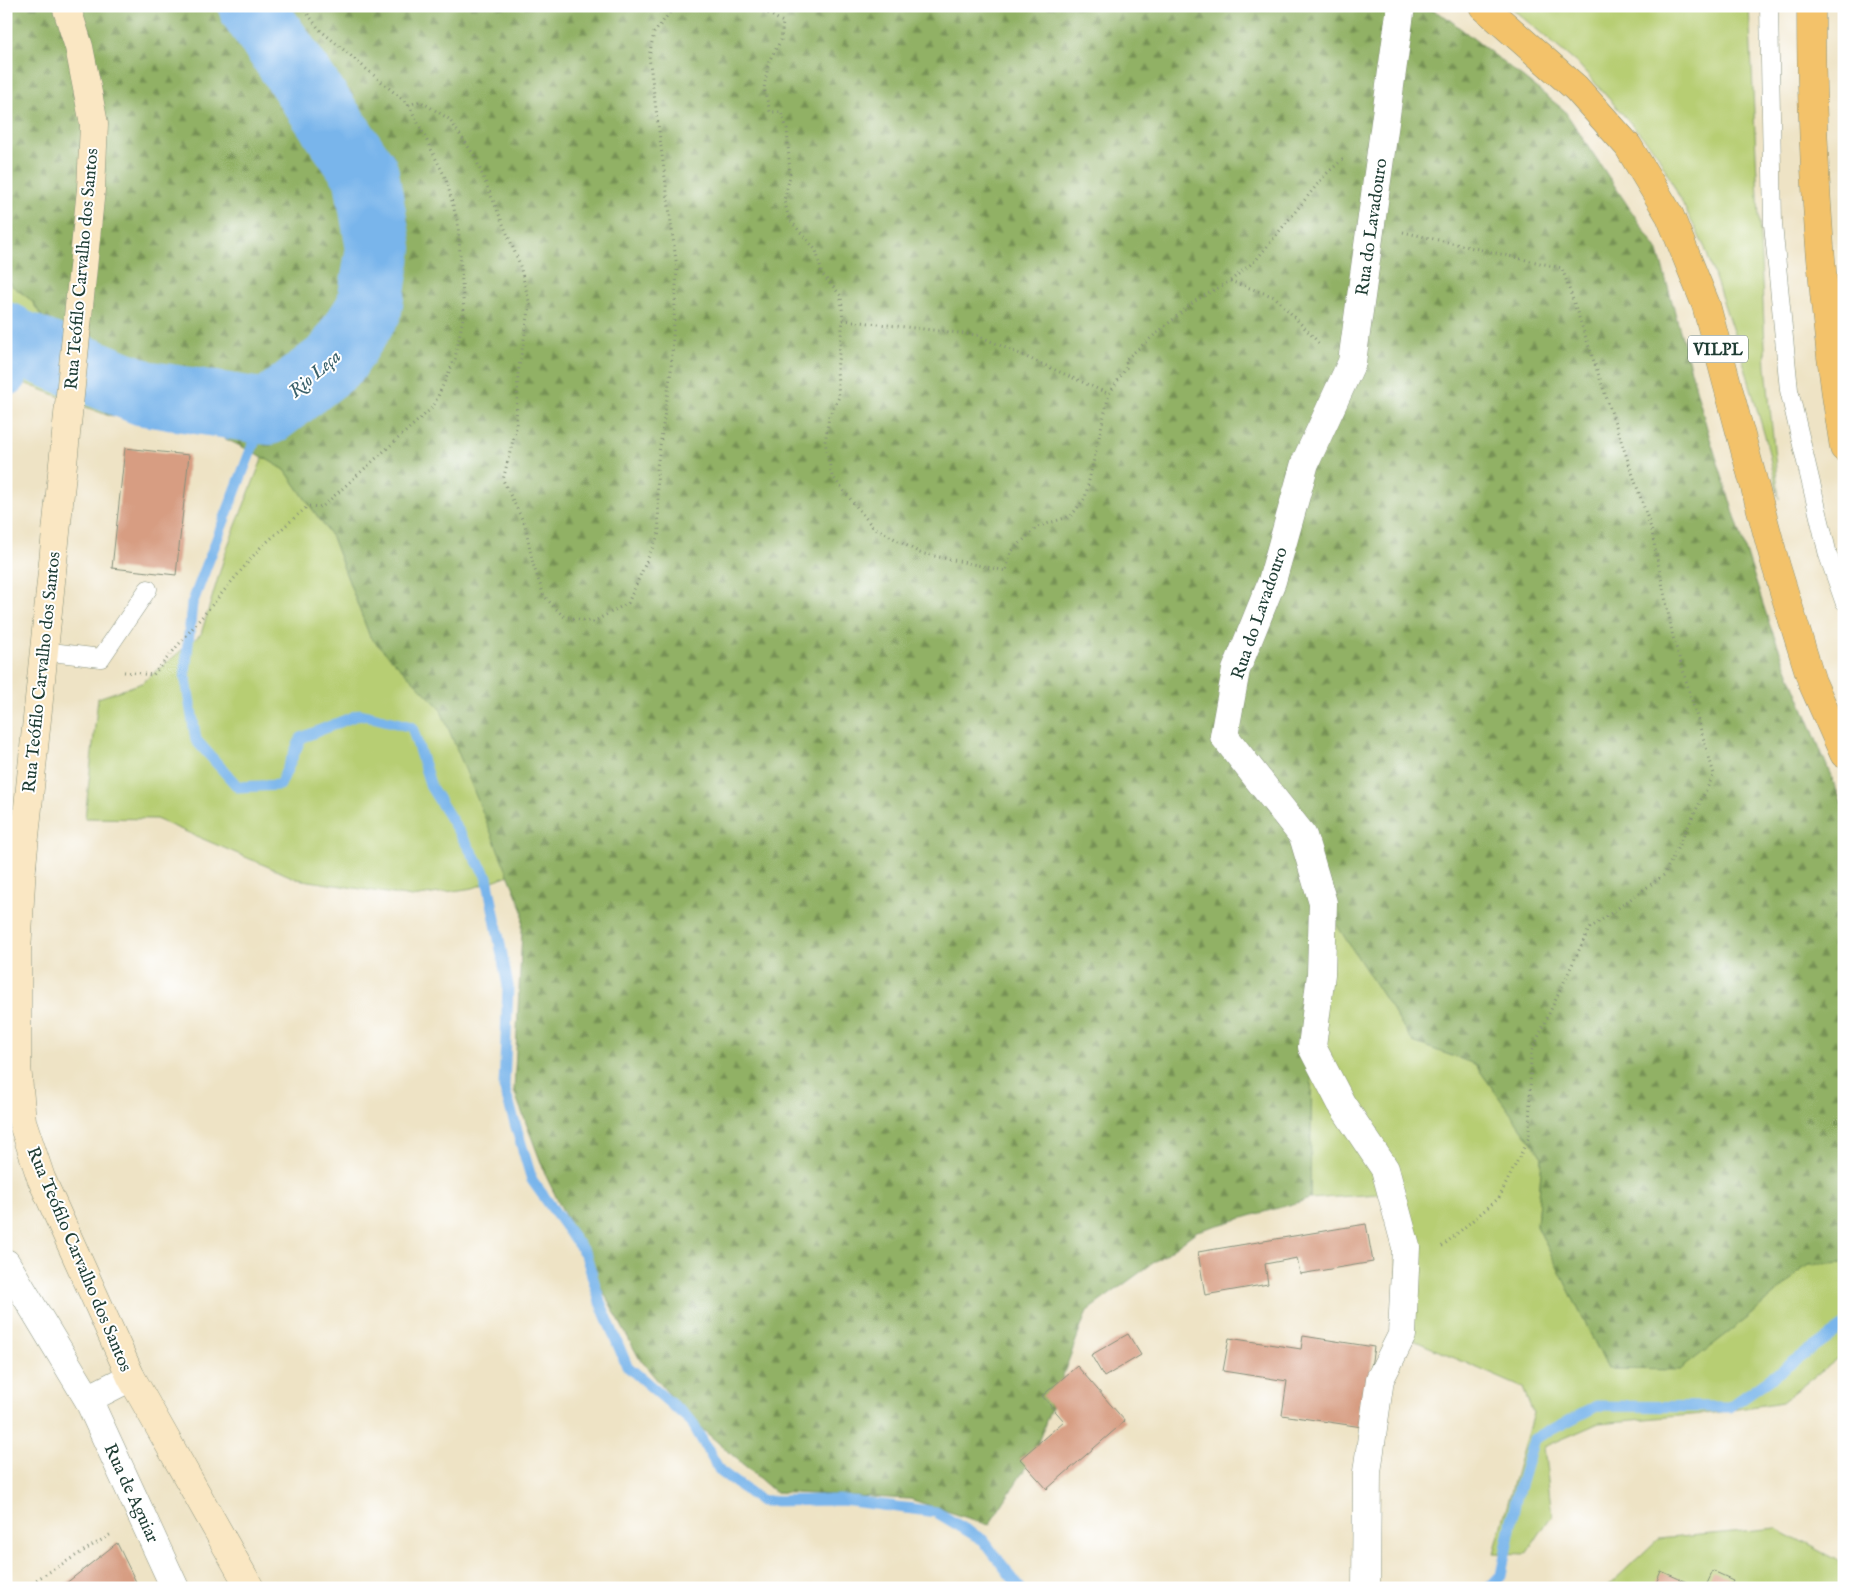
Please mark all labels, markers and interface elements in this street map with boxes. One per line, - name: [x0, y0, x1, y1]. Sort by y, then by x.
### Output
- street label: Rua Teófilo Carvalho dos Santos: [60, 147, 105, 391]
- street label: Rua do Lavadouro: [1351, 157, 1394, 298]
- road number: VILPL: [1688, 336, 1748, 362]
- water label: Rio Leça: [284, 345, 347, 404]
- street label: Rua do Lavadouro: [1227, 544, 1294, 683]
- street label: Rua Teófilo Carvalho dos Santos: [18, 550, 67, 794]
- street label: Rua Teófilo Carvalho dos Santos: [21, 1144, 137, 1376]
- street label: Rua de Aguiar: [98, 1440, 164, 1547]

